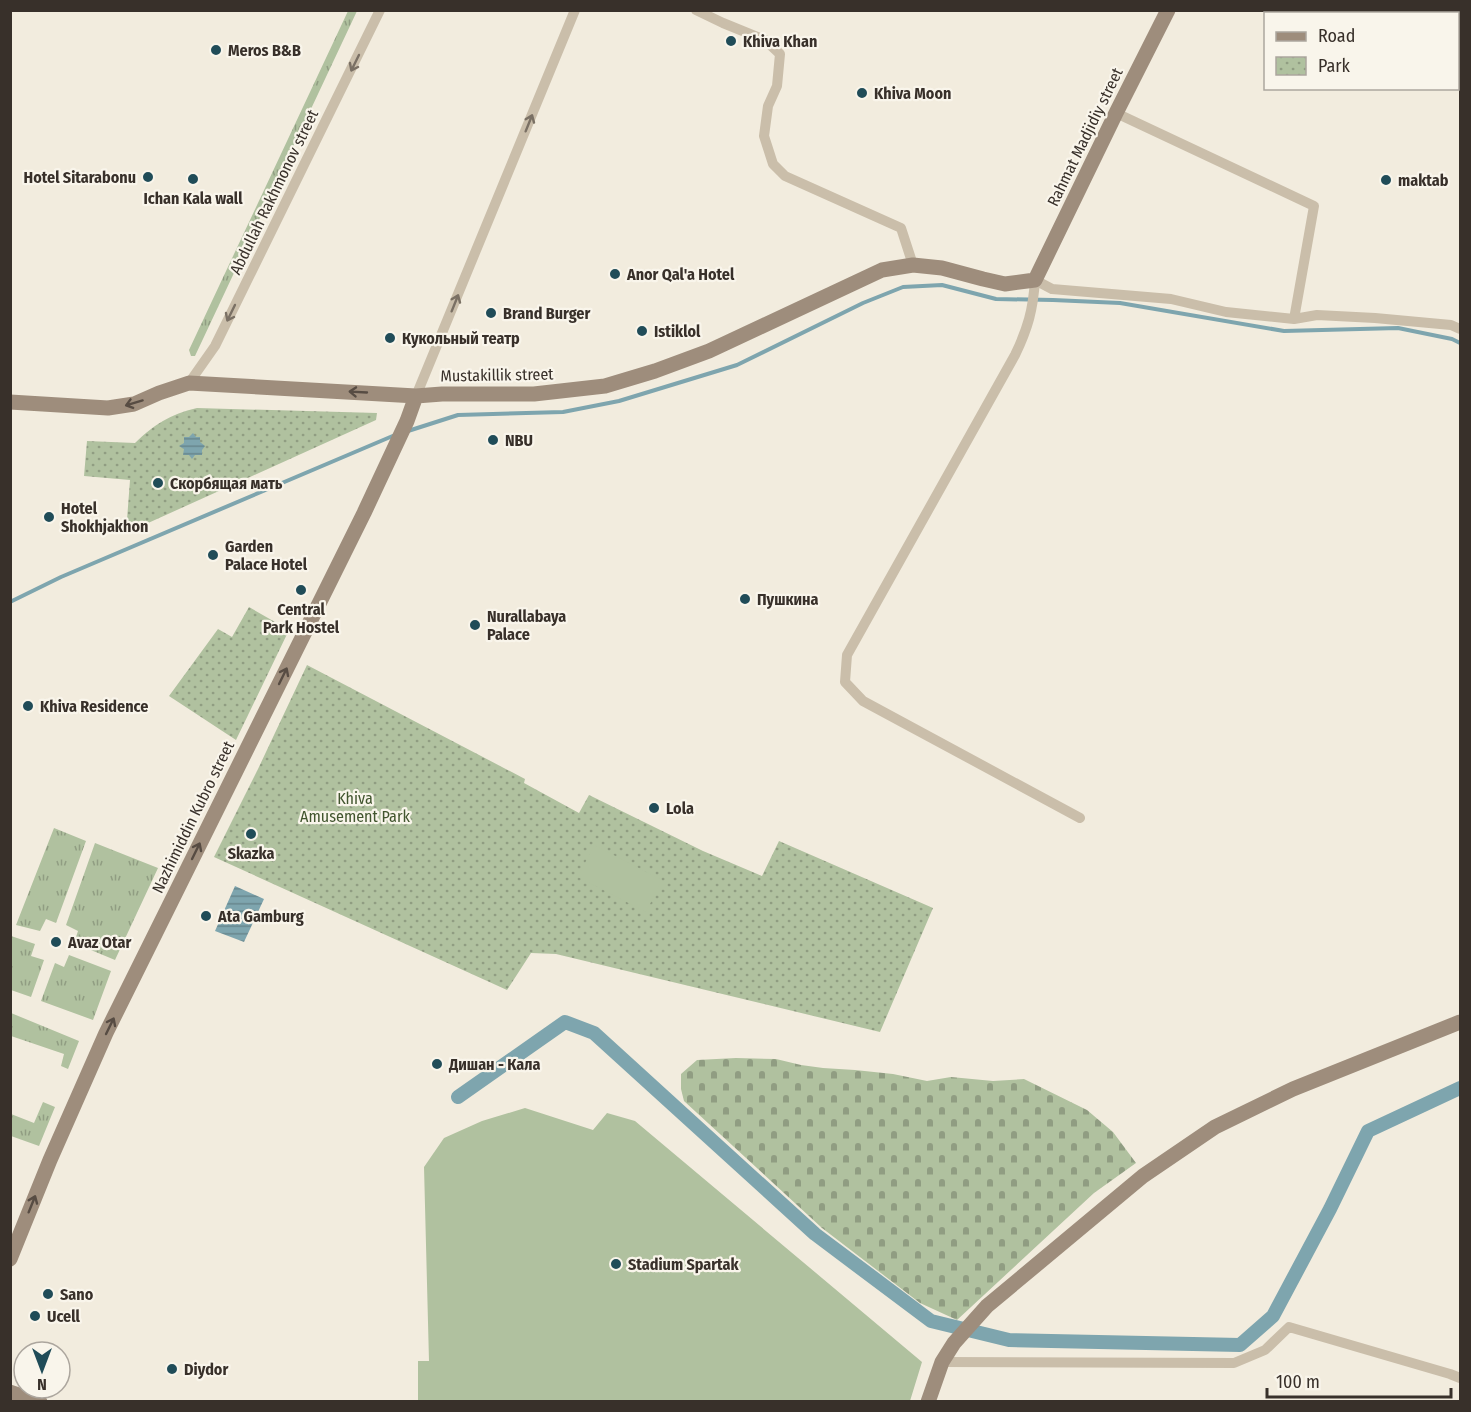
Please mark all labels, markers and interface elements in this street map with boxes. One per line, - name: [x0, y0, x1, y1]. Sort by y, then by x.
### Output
- legend: [1264, 12, 1459, 90]
- text: Road: [1318, 25, 1355, 47]
- place label: Khiva Khan: [743, 32, 817, 51]
- marker: Khiva Khan: [724, 34, 738, 48]
- place label: Meros B&B: [228, 41, 301, 60]
- marker: Meros B&B: [209, 43, 223, 57]
- one-way arrow: [348, 54, 360, 72]
- text: Park: [1318, 55, 1351, 77]
- street label: Rahmat Madjidiy street: [1043, 64, 1127, 209]
- place label: Khiva Moon: [874, 84, 951, 103]
- marker: Khiva Moon: [855, 86, 869, 100]
- street label: Abdullah Rakhmonov street: [226, 106, 323, 278]
- one-way arrow: [524, 114, 535, 132]
- place label: Hotel Sitarabonu: [24, 168, 136, 187]
- marker: Hotel Sitarabonu: [141, 170, 155, 184]
- place label: maktab: [1398, 171, 1449, 190]
- marker: Ichan Kala wall: [186, 172, 200, 186]
- marker: maktab: [1379, 173, 1393, 187]
- place label: Ichan Kala wall: [143, 189, 243, 208]
- place label: Anor Qal'a Hotel: [626, 265, 735, 284]
- marker: Anor Qal'a Hotel: [608, 267, 622, 281]
- one-way arrow: [450, 294, 461, 313]
- one-way arrow: [225, 304, 237, 322]
- place label: Brand Burger: [503, 304, 590, 323]
- marker: Brand Burger: [484, 306, 498, 320]
- place label: Istiklol: [654, 322, 701, 341]
- marker: Istiklol: [635, 324, 649, 338]
- place label: Кукольный театр: [402, 329, 520, 348]
- marker: Кукольный театр: [383, 331, 397, 345]
- street label: Mustakillik street: [440, 365, 554, 385]
- one-way arrow: [349, 387, 369, 398]
- one-way arrow: [125, 398, 144, 409]
- place label: NBU: [505, 431, 533, 450]
- marker: NBU: [486, 433, 500, 447]
- place label: Скорбящая мать: [170, 474, 283, 493]
- marker: Скорбящая мать: [151, 476, 165, 490]
- place label: Hotel Shokhjakhon: [61, 499, 148, 536]
- marker: Hotel Shokhjakhon: [42, 510, 56, 524]
- place label: Garden Palace Hotel: [225, 537, 308, 574]
- marker: Garden Palace Hotel: [206, 548, 220, 562]
- marker: Central Park Hostel: [294, 583, 308, 597]
- place label: Пушкина: [757, 590, 819, 609]
- marker: Пушкина: [738, 592, 752, 606]
- place label: Central Park Hostel: [263, 600, 340, 637]
- place label: Nurallabaya Palace: [487, 607, 566, 644]
- marker: Nurallabaya Palace: [468, 618, 482, 632]
- one-way arrow: [277, 668, 289, 686]
- place label: Khiva Residence: [40, 697, 148, 716]
- marker: Khiva Residence: [21, 699, 35, 713]
- street label: Nazhimiddin Kubro street: [148, 737, 238, 896]
- park label: Khiva Amusement Park: [300, 789, 410, 826]
- place label: Lola: [666, 799, 694, 818]
- marker: Lola: [647, 801, 661, 815]
- marker: Skazka: [244, 827, 258, 841]
- one-way arrow: [191, 842, 202, 860]
- place label: Skazka: [228, 844, 274, 863]
- place label: Ata Gamburg: [217, 907, 304, 926]
- marker: Ata Gamburg: [199, 909, 213, 923]
- place label: Avaz Otar: [67, 933, 131, 952]
- marker: Avaz Otar: [49, 935, 63, 949]
- one-way arrow: [104, 1017, 116, 1035]
- place label: Дишан - Кала: [448, 1055, 540, 1074]
- marker: Дишан - Кала: [430, 1057, 444, 1071]
- one-way arrow: [27, 1196, 38, 1214]
- place label: Stadium Spartak: [628, 1255, 740, 1274]
- marker: Stadium Spartak: [609, 1257, 623, 1271]
- place label: Sano: [60, 1285, 94, 1304]
- marker: Sano: [41, 1287, 55, 1301]
- place label: Ucell: [47, 1307, 81, 1326]
- marker: Ucell: [28, 1309, 42, 1323]
- north arrow: [12, 1340, 72, 1400]
- place label: Diydor: [184, 1360, 228, 1379]
- scale bar: [1267, 1361, 1452, 1399]
- marker: Diydor: [165, 1362, 179, 1376]
- text: 100 m: [1276, 1371, 1320, 1393]
- text: N: [37, 1375, 47, 1394]

